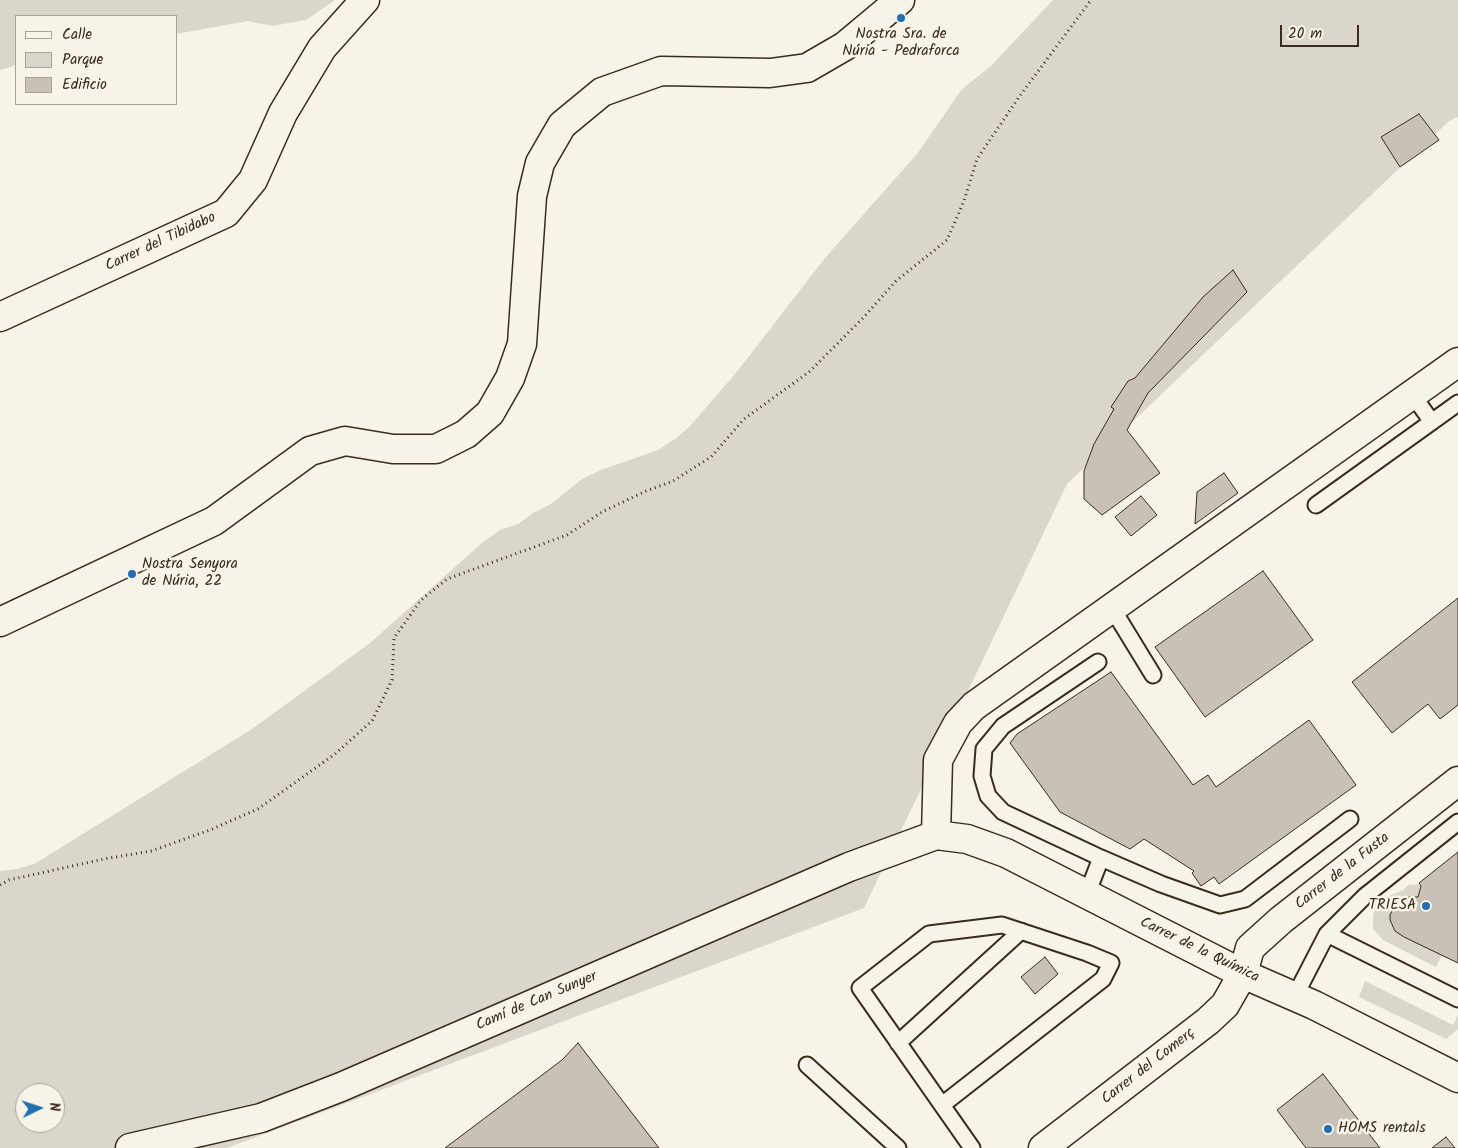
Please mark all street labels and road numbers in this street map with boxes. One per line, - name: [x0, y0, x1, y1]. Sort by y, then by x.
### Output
- street label: Carrer del Tibidabo: [103, 210, 219, 276]
- street label: Carrer de la Fusta: [1292, 830, 1394, 914]
- street label: Carrer de la Química: [1137, 914, 1261, 988]
- street label: Camí de Can Sunyer: [474, 968, 600, 1036]
- street label: Carrer del Comerç: [1099, 1025, 1199, 1109]

